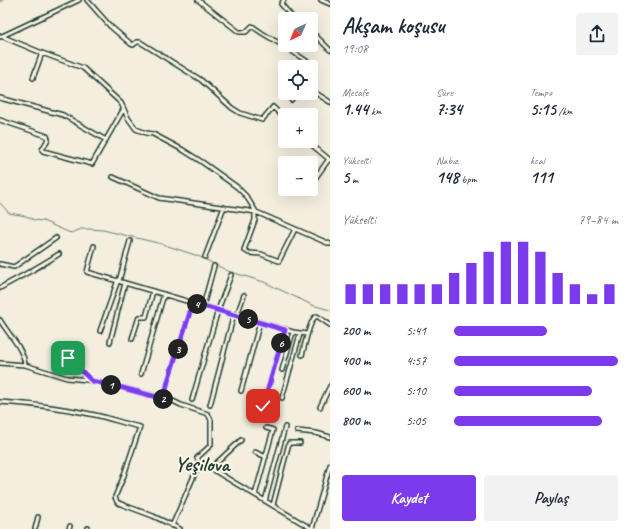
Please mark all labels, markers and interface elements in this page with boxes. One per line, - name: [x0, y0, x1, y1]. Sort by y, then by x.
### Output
- north arrow: [278, 12, 318, 52]
- map controls: [278, 12, 318, 196]
- text: Akşam koşusu: [342, 12, 444, 40]
- button: share: [576, 13, 618, 55]
- text: 19:08: [342, 41, 368, 57]
- button: locate: [278, 60, 318, 100]
- text: Mesafe: [342, 85, 368, 99]
- text: Süre: [436, 85, 453, 99]
- text: Tempo: [530, 85, 552, 99]
- text: 1.44: [342, 99, 368, 120]
- text: 7:34: [436, 99, 462, 120]
- text: 5:15: [530, 99, 556, 120]
- text: km: [368, 104, 382, 118]
- text: /km: [556, 104, 573, 118]
- button: +: [278, 108, 318, 148]
- text: Yükselti: [342, 153, 371, 167]
- text: Nabız: [436, 153, 458, 167]
- text: kcal: [530, 153, 545, 167]
- button: −: [278, 156, 318, 196]
- text: 5: [342, 167, 349, 188]
- text: 148: [436, 167, 459, 188]
- text: 111: [530, 167, 553, 188]
- text: m: [349, 172, 358, 186]
- text: bpm: [459, 172, 477, 186]
- text: Yükselti: [342, 212, 376, 228]
- text: 79–84 m: [578, 212, 618, 228]
- pin: 4: [187, 294, 207, 314]
- text: 4: [195, 297, 199, 311]
- pin: 5: [238, 309, 258, 329]
- text: 5: [246, 312, 250, 326]
- text: 200 m: [342, 323, 370, 339]
- text: 5:41: [406, 323, 426, 339]
- pin: 6: [271, 333, 291, 353]
- text: 6: [278, 336, 284, 350]
- pin: 3: [168, 339, 188, 359]
- pin: [51, 341, 85, 375]
- text: 3: [176, 342, 180, 356]
- icon: arrive: [57, 347, 79, 369]
- text: 400 m: [342, 353, 370, 369]
- text: 4:57: [406, 353, 426, 369]
- pin: 1: [101, 375, 121, 395]
- text: 1: [109, 378, 113, 392]
- text: 600 m: [342, 383, 370, 399]
- text: 5:10: [406, 383, 426, 399]
- pin: 2: [153, 389, 173, 409]
- pin: [246, 389, 280, 423]
- text: 2: [161, 392, 165, 406]
- icon: check: [252, 395, 274, 417]
- text: 800 m: [342, 413, 370, 429]
- text: 5:05: [406, 413, 426, 429]
- district label: Yeşilova: [175, 451, 232, 477]
- button: Kaydet: [342, 475, 476, 521]
- button: Paylaş: [484, 475, 618, 521]

